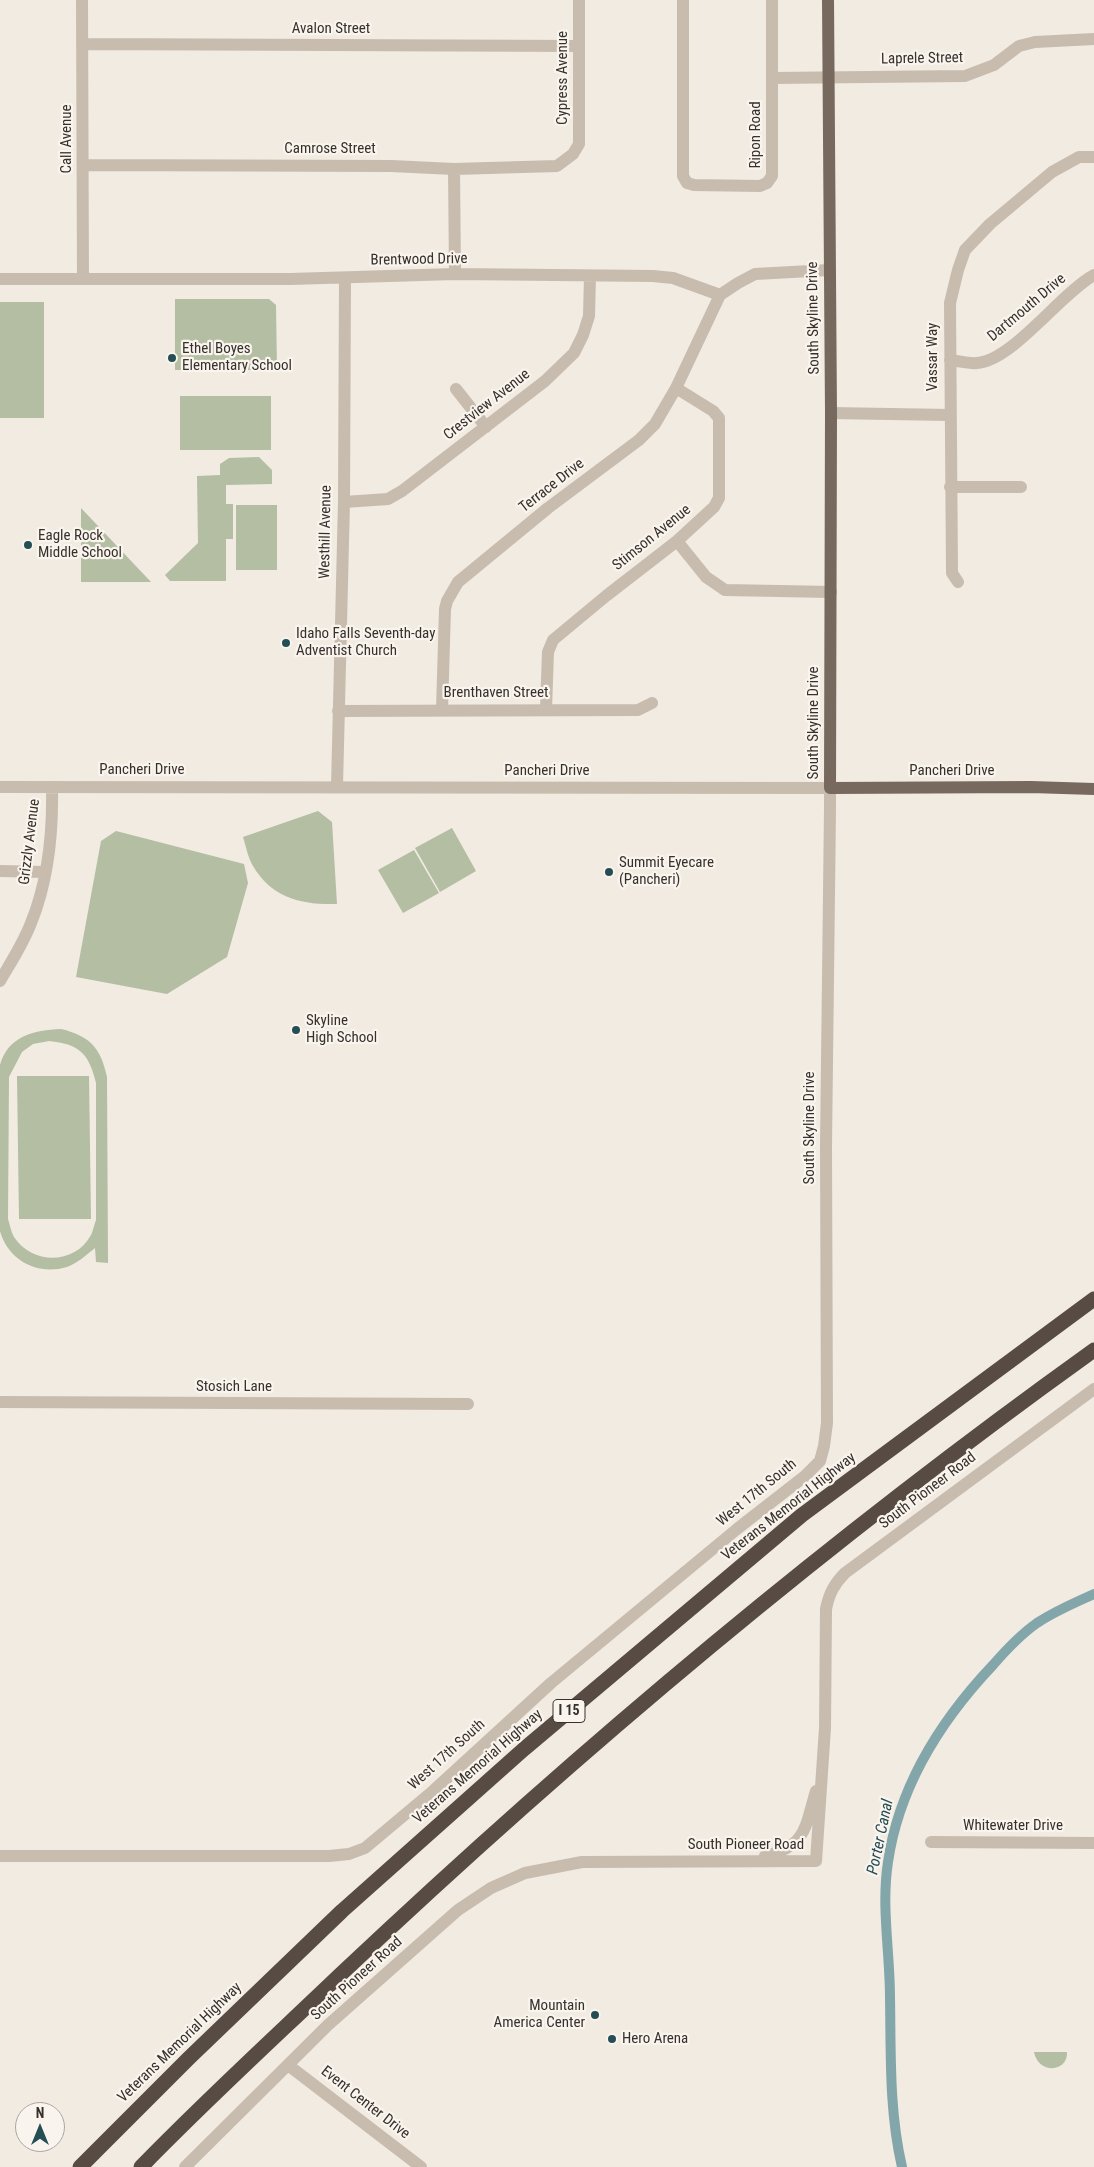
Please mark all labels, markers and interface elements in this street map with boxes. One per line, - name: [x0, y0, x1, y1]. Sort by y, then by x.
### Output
- street label: Avalon Street: [292, 20, 370, 38]
- street label: Cypress Avenue: [554, 31, 572, 125]
- street label: Laprele Street: [881, 49, 963, 69]
- street label: Ripon Road: [747, 101, 765, 169]
- street label: Call Avenue: [58, 104, 76, 174]
- street label: Camrose Street: [284, 140, 376, 158]
- street label: Brentwood Drive: [370, 250, 468, 270]
- street label: South Skyline Drive: [804, 261, 824, 375]
- street label: Dartmouth Drive: [984, 270, 1070, 346]
- street label: Vassar Way: [924, 323, 942, 391]
- place label: Ethel Boyes Elementary School: [182, 340, 292, 375]
- marker: Ethel Boyes Elementary School: [166, 352, 178, 364]
- street label: Crestview Avenue: [440, 366, 534, 444]
- street label: Terrace Drive: [516, 455, 588, 517]
- street label: Westhill Avenue: [316, 485, 336, 579]
- street label: Stimson Avenue: [609, 501, 695, 575]
- place label: Eagle Rock Middle School: [38, 527, 122, 562]
- marker: Eagle Rock Middle School: [22, 539, 34, 551]
- place label: Idaho Falls Seventh-day Adventist Church: [296, 625, 435, 660]
- marker: Idaho Falls Seventh-day Adventist Church: [280, 637, 292, 649]
- street label: South Skyline Drive: [805, 666, 823, 780]
- street label: Brenthaven Street: [444, 684, 548, 702]
- street label: Pancheri Drive: [99, 761, 185, 779]
- street label: Pancheri Drive: [504, 762, 590, 780]
- street label: Pancheri Drive: [909, 762, 995, 780]
- street label: Grizzly Avenue: [16, 798, 44, 886]
- place label: Summit Eyecare (Pancheri): [619, 854, 714, 889]
- marker: Summit Eyecare (Pancheri): [603, 866, 615, 878]
- place label: Skyline High School: [306, 1012, 377, 1047]
- marker: Skyline High School: [290, 1024, 302, 1036]
- street label: South Skyline Drive: [801, 1071, 819, 1185]
- street label: Stosich Lane: [196, 1378, 272, 1396]
- street label: Veterans Memorial Highway: [718, 1449, 860, 1565]
- street label: South Pioneer Road: [876, 1449, 980, 1533]
- street label: West 17th South: [714, 1455, 800, 1531]
- road number: I 15: [553, 1700, 585, 1722]
- street label: Veterans Memorial Highway: [410, 1706, 546, 1828]
- street label: West 17th South: [405, 1716, 489, 1794]
- water label: Porter Canal: [864, 1798, 898, 1876]
- street label: Whitewater Drive: [963, 1817, 1063, 1835]
- street label: South Pioneer Road: [688, 1836, 804, 1854]
- street label: South Pioneer Road: [308, 1933, 406, 2025]
- street label: Veterans Memorial Highway: [114, 1979, 246, 2107]
- place label: Mountain America Center: [494, 1997, 585, 2032]
- marker: Mountain America Center: [589, 2009, 601, 2021]
- place label: Hero Arena: [622, 2030, 688, 2048]
- marker: Hero Arena: [606, 2033, 618, 2045]
- street label: Event Center Drive: [317, 2063, 413, 2143]
- north arrow: [15, 2102, 65, 2152]
- text: N: [36, 2105, 44, 2121]

